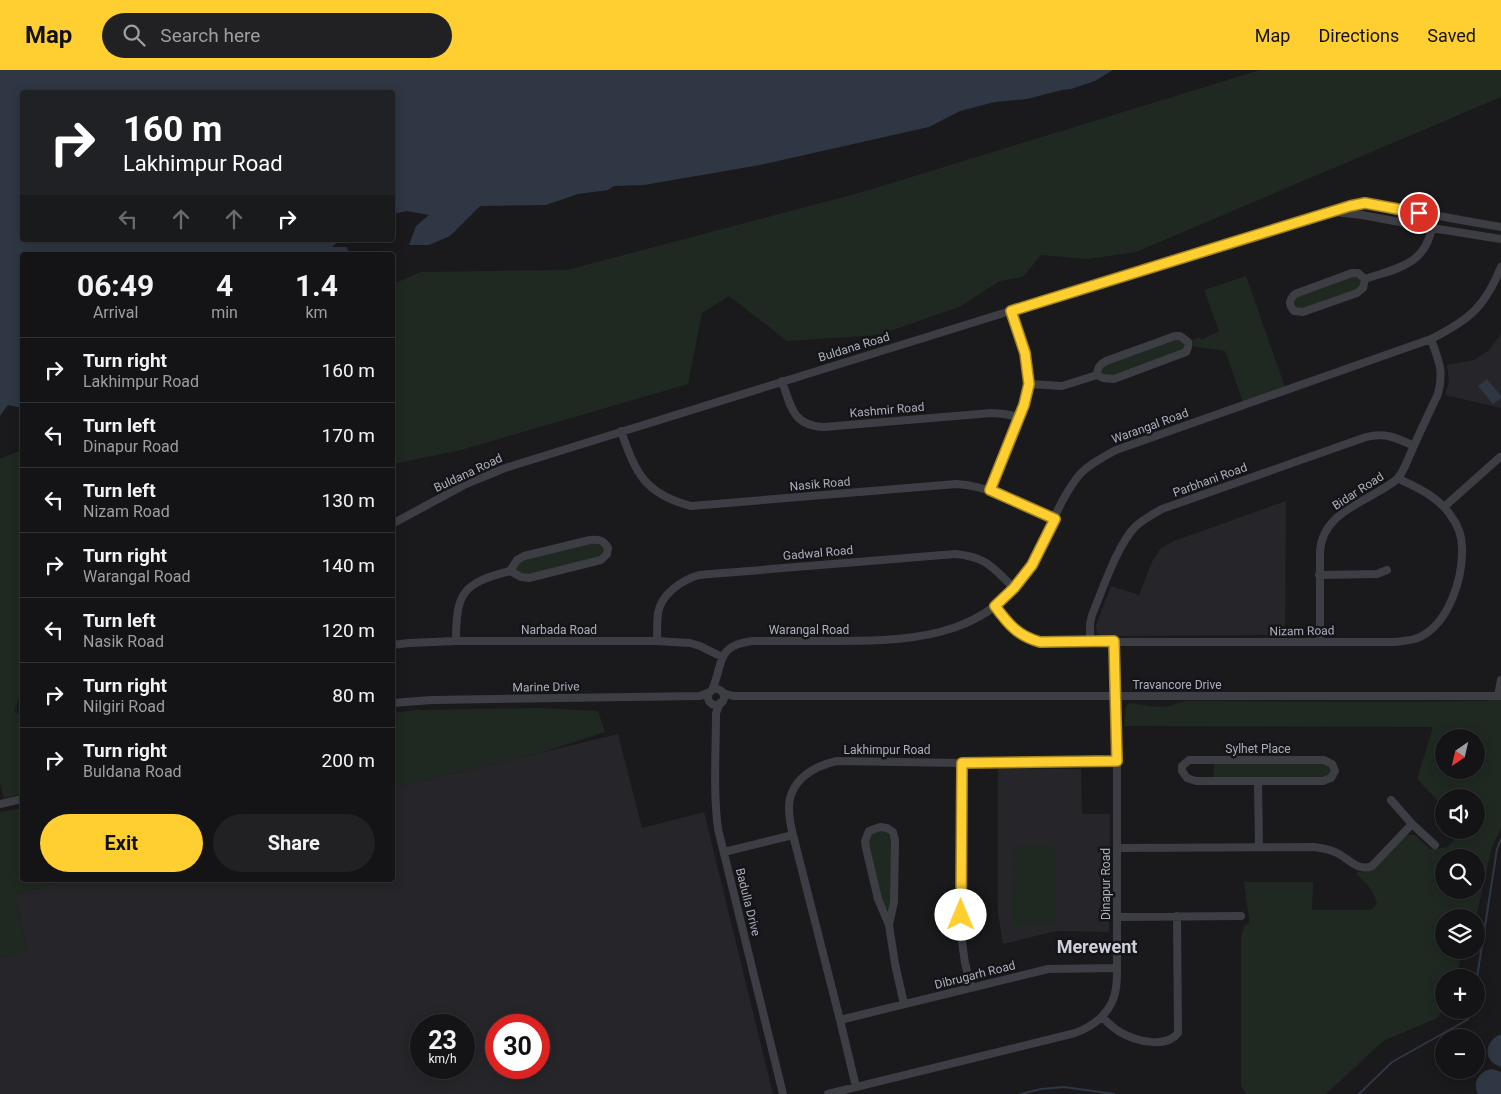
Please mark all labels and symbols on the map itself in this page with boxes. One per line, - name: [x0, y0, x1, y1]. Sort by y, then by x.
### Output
- pin: [1398, 192, 1440, 234]
- street label: Buldana Road: [817, 329, 891, 365]
- street label: Kashmir Road: [849, 400, 925, 420]
- street label: Warangal Road: [1110, 406, 1190, 446]
- street label: Buldana Road: [432, 451, 504, 495]
- street label: Parbhani Road: [1171, 460, 1249, 500]
- street label: Bidar Road: [1330, 469, 1386, 513]
- street label: Nasik Road: [789, 474, 851, 494]
- street label: Gadwal Road: [782, 543, 854, 563]
- street label: Narbada Road: [521, 623, 597, 637]
- street label: Warangal Road: [769, 623, 849, 637]
- street label: Nizam Road: [1269, 623, 1335, 639]
- street label: Travancore Drive: [1132, 678, 1222, 692]
- street label: Marine Drive: [512, 679, 580, 695]
- north arrow: [1435, 729, 1485, 779]
- street label: Sylhet Place: [1225, 742, 1291, 756]
- street label: Lakhimpur Road: [843, 743, 931, 757]
- street label: Dinapur Road: [1099, 848, 1113, 920]
- street label: Badulla Drive: [733, 866, 763, 938]
- position arrow: [934, 888, 986, 940]
- district label: Merewent: [1057, 936, 1137, 957]
- street label: Dibrugarh Road: [933, 958, 1017, 992]
- speed limit sign: 30: [485, 1014, 550, 1079]

